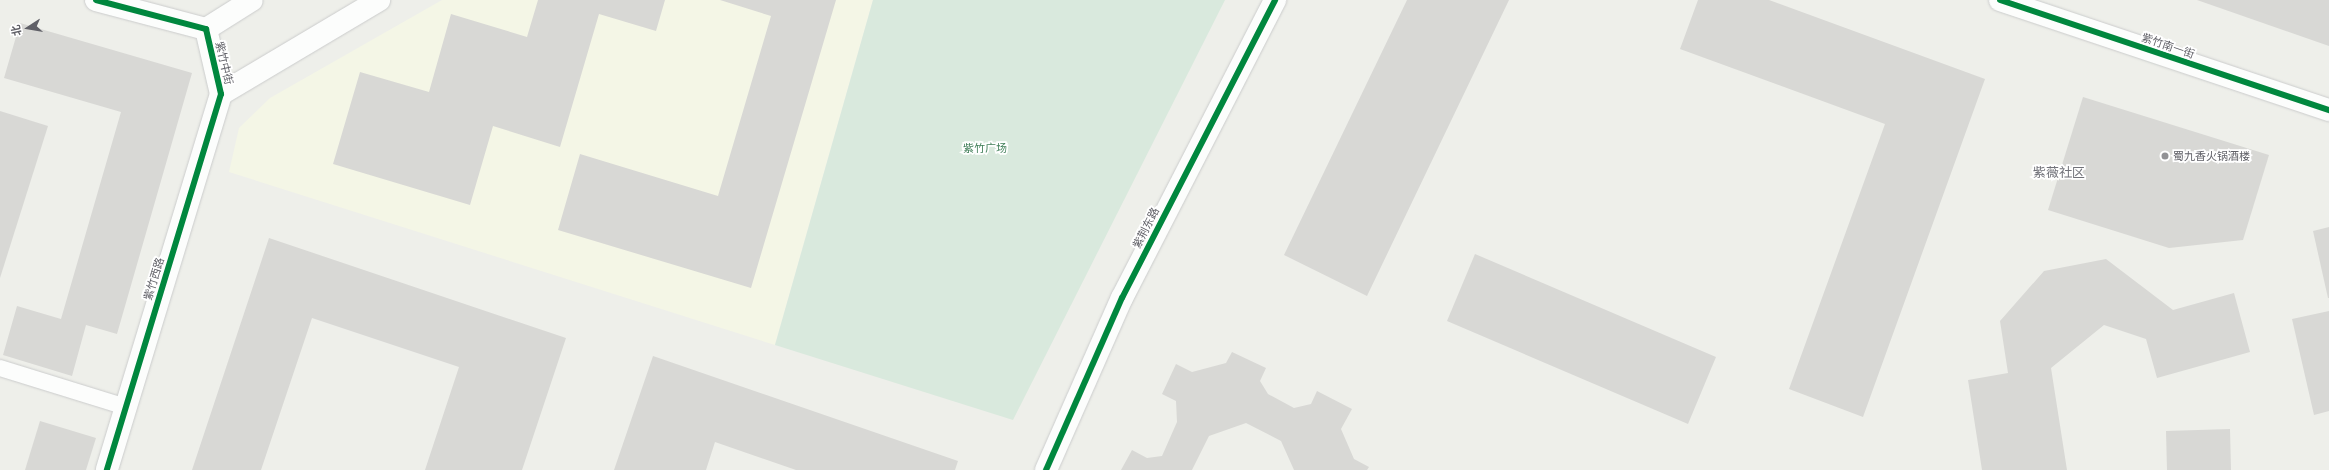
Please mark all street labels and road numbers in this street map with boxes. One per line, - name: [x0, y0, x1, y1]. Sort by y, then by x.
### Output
- street label: 紫竹南一街: [2140, 31, 2196, 61]
- street label: 紫竹中街: [213, 40, 235, 86]
- street label: 紫荆东路: [1130, 205, 1162, 251]
- street label: 紫竹西路: [141, 256, 167, 302]

